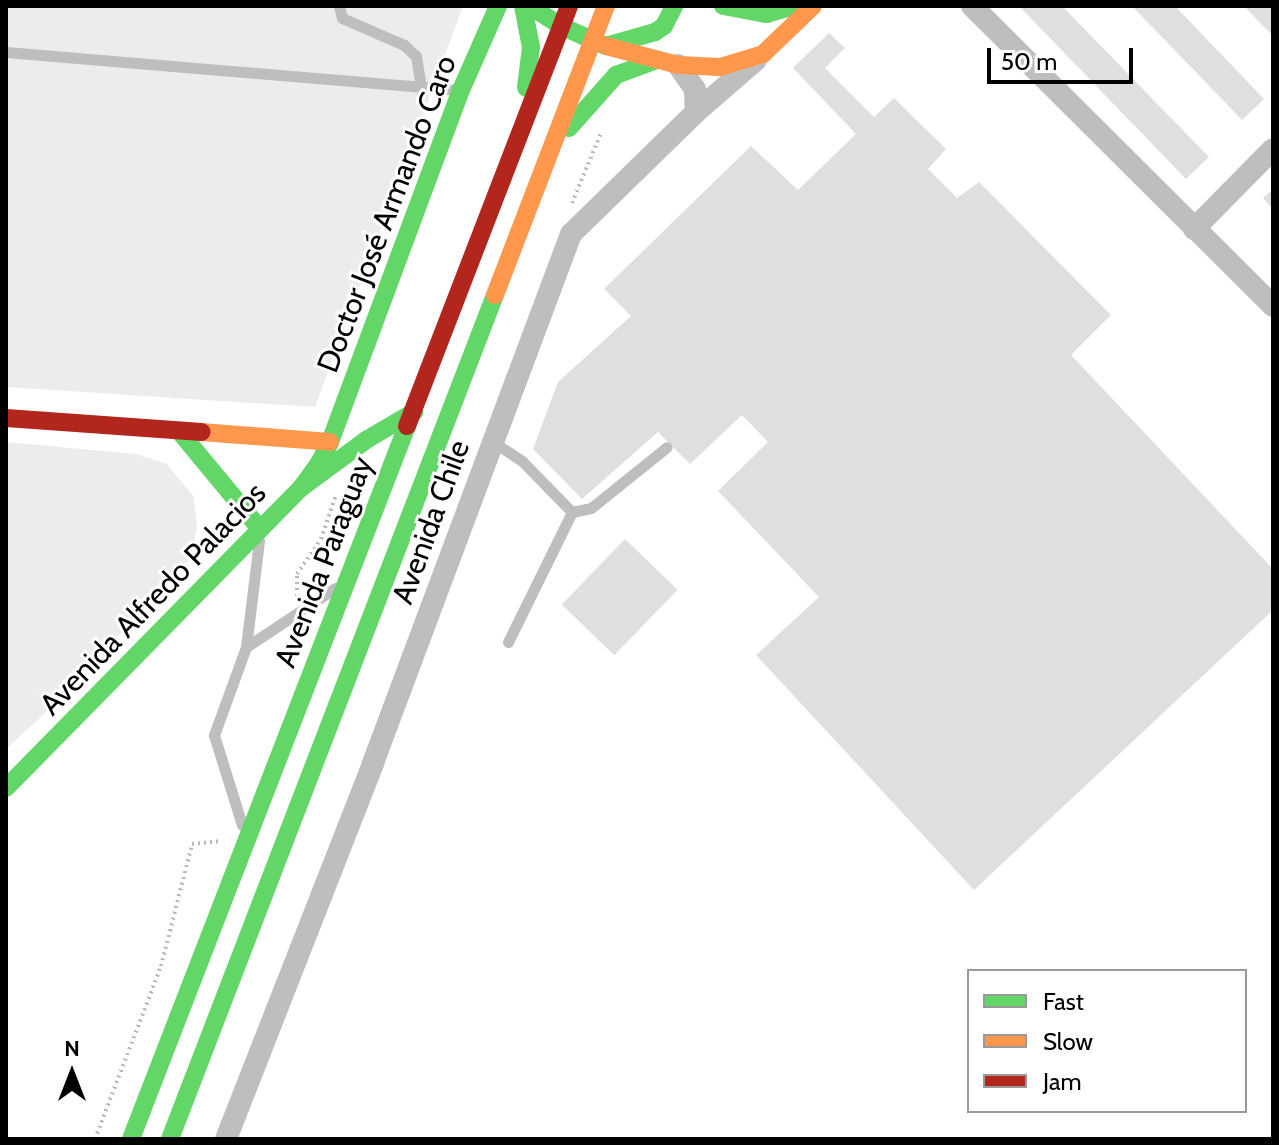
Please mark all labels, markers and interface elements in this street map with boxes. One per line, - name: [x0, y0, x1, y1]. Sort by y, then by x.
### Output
- scale bar: [991, 32, 1137, 82]
- text: 50 m: [1001, 47, 1057, 76]
- street label: Doctor José Armando Caro: [310, 50, 464, 378]
- street label: Avenida Chile: [385, 435, 477, 609]
- street label: Avenida Paraguay: [267, 452, 381, 672]
- street label: Avenida Alfredo Palacios: [33, 475, 273, 723]
- legend: [967, 969, 1247, 1113]
- text: Fast: [1043, 987, 1084, 1016]
- text: Slow: [1043, 1027, 1093, 1056]
- north arrow: [32, 1033, 112, 1113]
- text: N: [64, 1035, 80, 1062]
- text: Jam: [1043, 1067, 1081, 1096]

